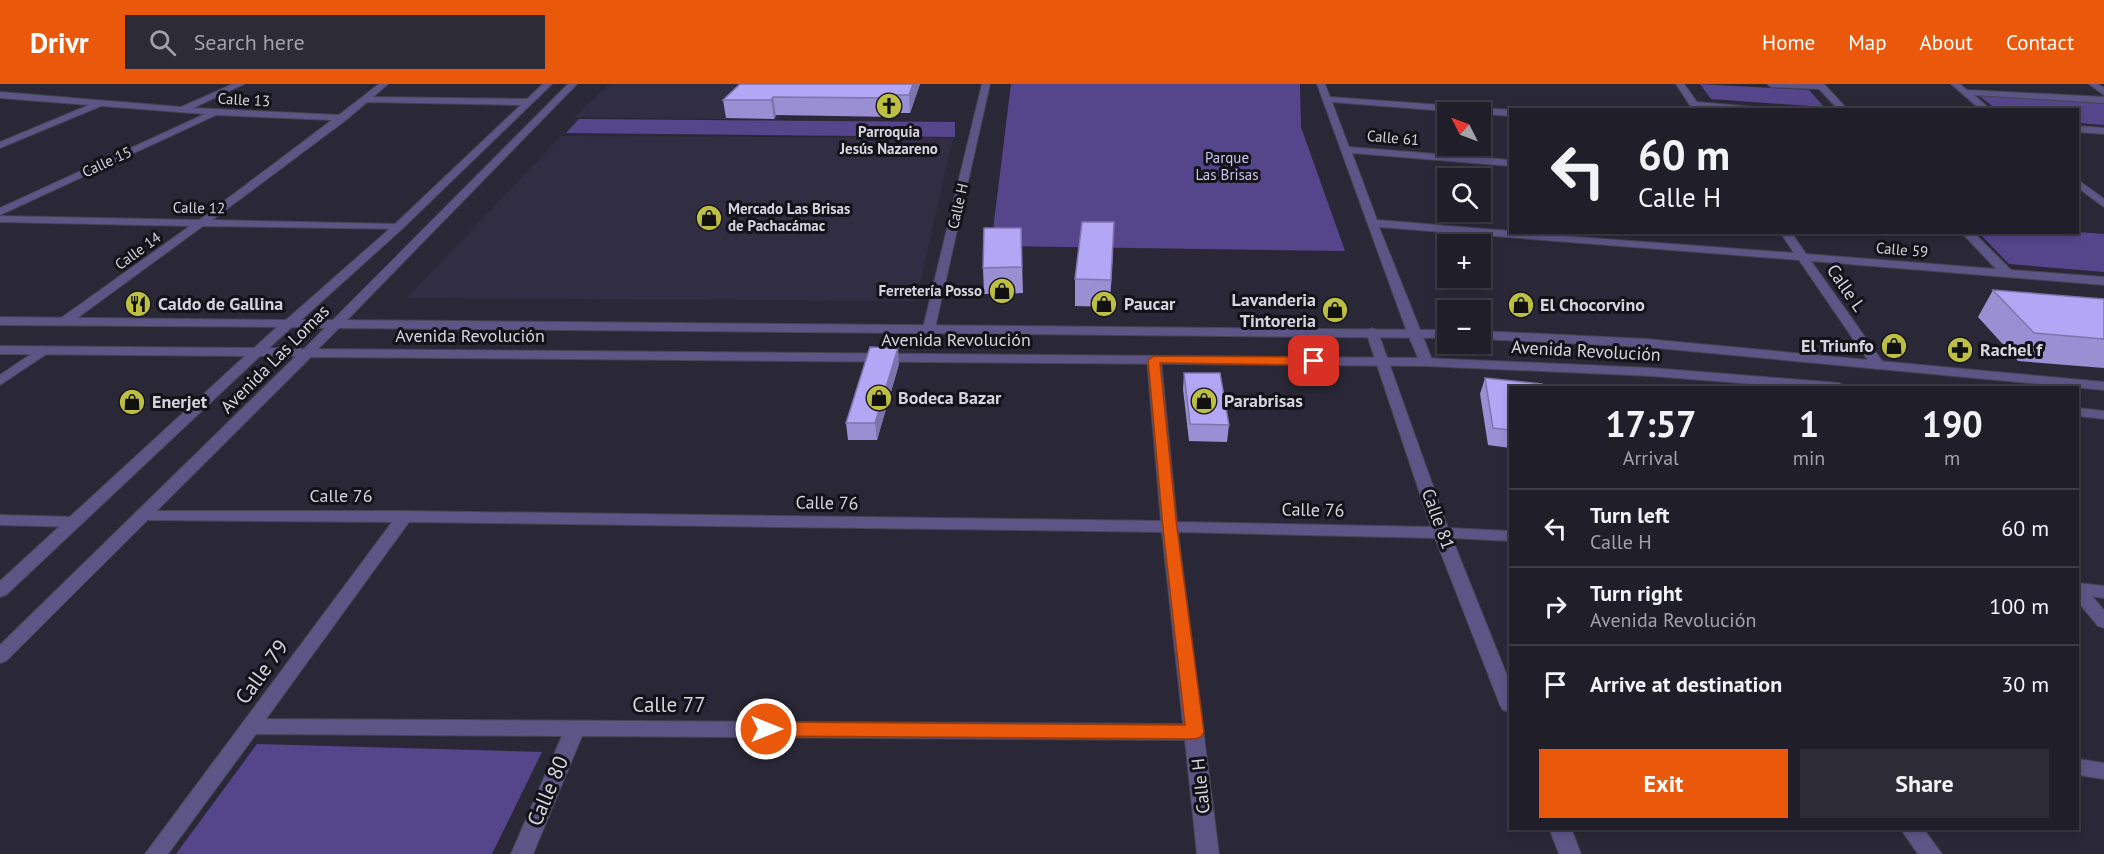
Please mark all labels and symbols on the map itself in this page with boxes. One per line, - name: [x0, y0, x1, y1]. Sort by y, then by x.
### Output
- street label: Calle 13: [217, 89, 271, 110]
- church icon: Parroquia Jesús Nazareno: [874, 91, 904, 121]
- north arrow: [1437, 102, 1491, 156]
- place label: Parroquia Jesús Nazareno: [839, 122, 938, 158]
- street label: Calle 61: [1366, 126, 1420, 149]
- street label: Calle 15: [79, 142, 135, 181]
- park label: Parque Las Brisas: [1195, 148, 1259, 184]
- street label: Calle H: [943, 181, 972, 231]
- street label: Calle 12: [173, 198, 225, 217]
- place label: Mercado Las Brisas de Pachacámac: [728, 199, 850, 235]
- shop icon: Mercado Las Brisas de Pachacámac: [694, 203, 724, 233]
- street label: Calle 14: [111, 227, 165, 274]
- street label: Calle 59: [1875, 238, 1929, 261]
- street label: Calle L: [1822, 260, 1871, 316]
- shop icon: Ferretería Posso: [987, 276, 1017, 306]
- place label: Ferretería Posso: [878, 281, 982, 300]
- place label: Lavanderia Tintoreria: [1232, 288, 1316, 332]
- restaurant icon: Caldo de Gallina: [123, 289, 153, 319]
- shop icon: Paucar: [1089, 289, 1119, 319]
- shop icon: El Chocorvino: [1506, 290, 1536, 320]
- place label: Caldo de Gallina: [158, 292, 283, 315]
- place label: Paucar: [1124, 292, 1176, 315]
- place label: El Chocorvino: [1540, 293, 1645, 316]
- shop icon: Lavanderia Tintoreria: [1320, 295, 1350, 325]
- street label: Avenida Las Lomas: [215, 299, 334, 418]
- street label: Avenida Revolución: [395, 324, 545, 347]
- street label: Avenida Revolución: [881, 328, 1031, 351]
- shop icon: El Triunfo: [1879, 331, 1909, 361]
- place label: El Triunfo: [1801, 334, 1874, 357]
- pin: [1288, 335, 1339, 386]
- street label: Avenida Revolución: [1511, 335, 1661, 366]
- pharmacy icon: Rachel f: [1945, 335, 1975, 365]
- place label: Rachel f: [1980, 338, 2043, 361]
- shop icon: Bodeca Bazar: [864, 383, 894, 413]
- place label: Bodeca Bazar: [898, 386, 1002, 409]
- shop icon: Parabrisas: [1189, 386, 1219, 416]
- shop icon: Enerjet: [117, 387, 147, 417]
- place label: Parabrisas: [1224, 389, 1303, 412]
- place label: Enerjet: [152, 390, 208, 413]
- street label: Calle 76: [310, 484, 372, 507]
- street label: Calle 81: [1417, 485, 1460, 552]
- street label: Calle 76: [795, 490, 859, 515]
- street label: Calle 76: [1281, 497, 1345, 522]
- street label: Calle 79: [229, 634, 294, 709]
- street label: Calle 77: [632, 691, 706, 718]
- position arrow: [734, 697, 798, 761]
- street label: Calle 80: [521, 752, 574, 830]
- street label: Calle H: [1186, 757, 1215, 815]

